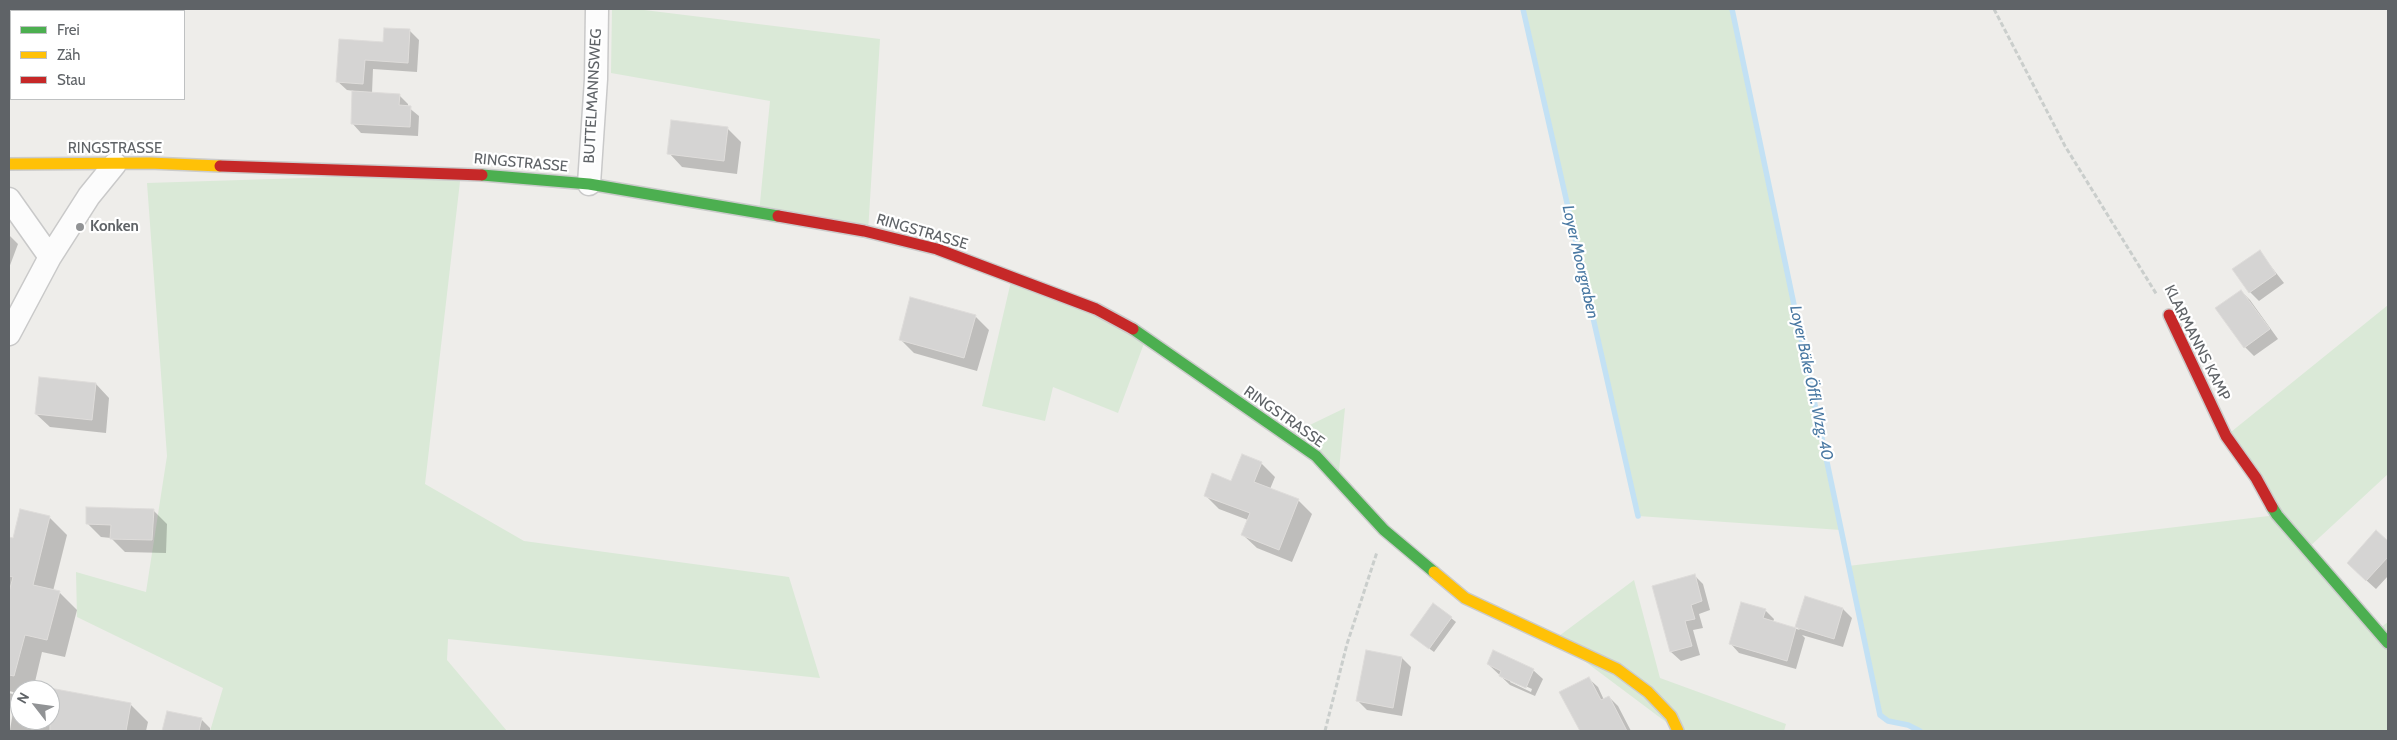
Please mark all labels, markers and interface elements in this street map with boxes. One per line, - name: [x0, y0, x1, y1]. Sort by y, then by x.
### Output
- legend: [10, 10, 185, 100]
- text: Frei: [57, 21, 80, 39]
- street label: BUTTELMANNSWEG: [580, 28, 606, 164]
- text: Zäh: [57, 46, 80, 64]
- text: Stau: [57, 71, 86, 89]
- street label: RINGSTRASSE: [68, 140, 162, 158]
- street label: RINGSTRASSE: [473, 150, 569, 176]
- water label: Loyer Moorgraben: [1558, 203, 1602, 321]
- street label: RINGSTRASSE: [874, 210, 970, 254]
- place label: Konken: [90, 218, 139, 236]
- marker: Konken: [74, 221, 86, 233]
- street label: KLARMANNS KAMP: [2160, 282, 2234, 404]
- water label: Loyer Bäke Öffl. Wzg. 40: [1785, 304, 1837, 462]
- street label: RINGSTRASSE: [1240, 383, 1328, 451]
- north arrow: [10, 680, 60, 730]
- text: N: [13, 689, 33, 707]

